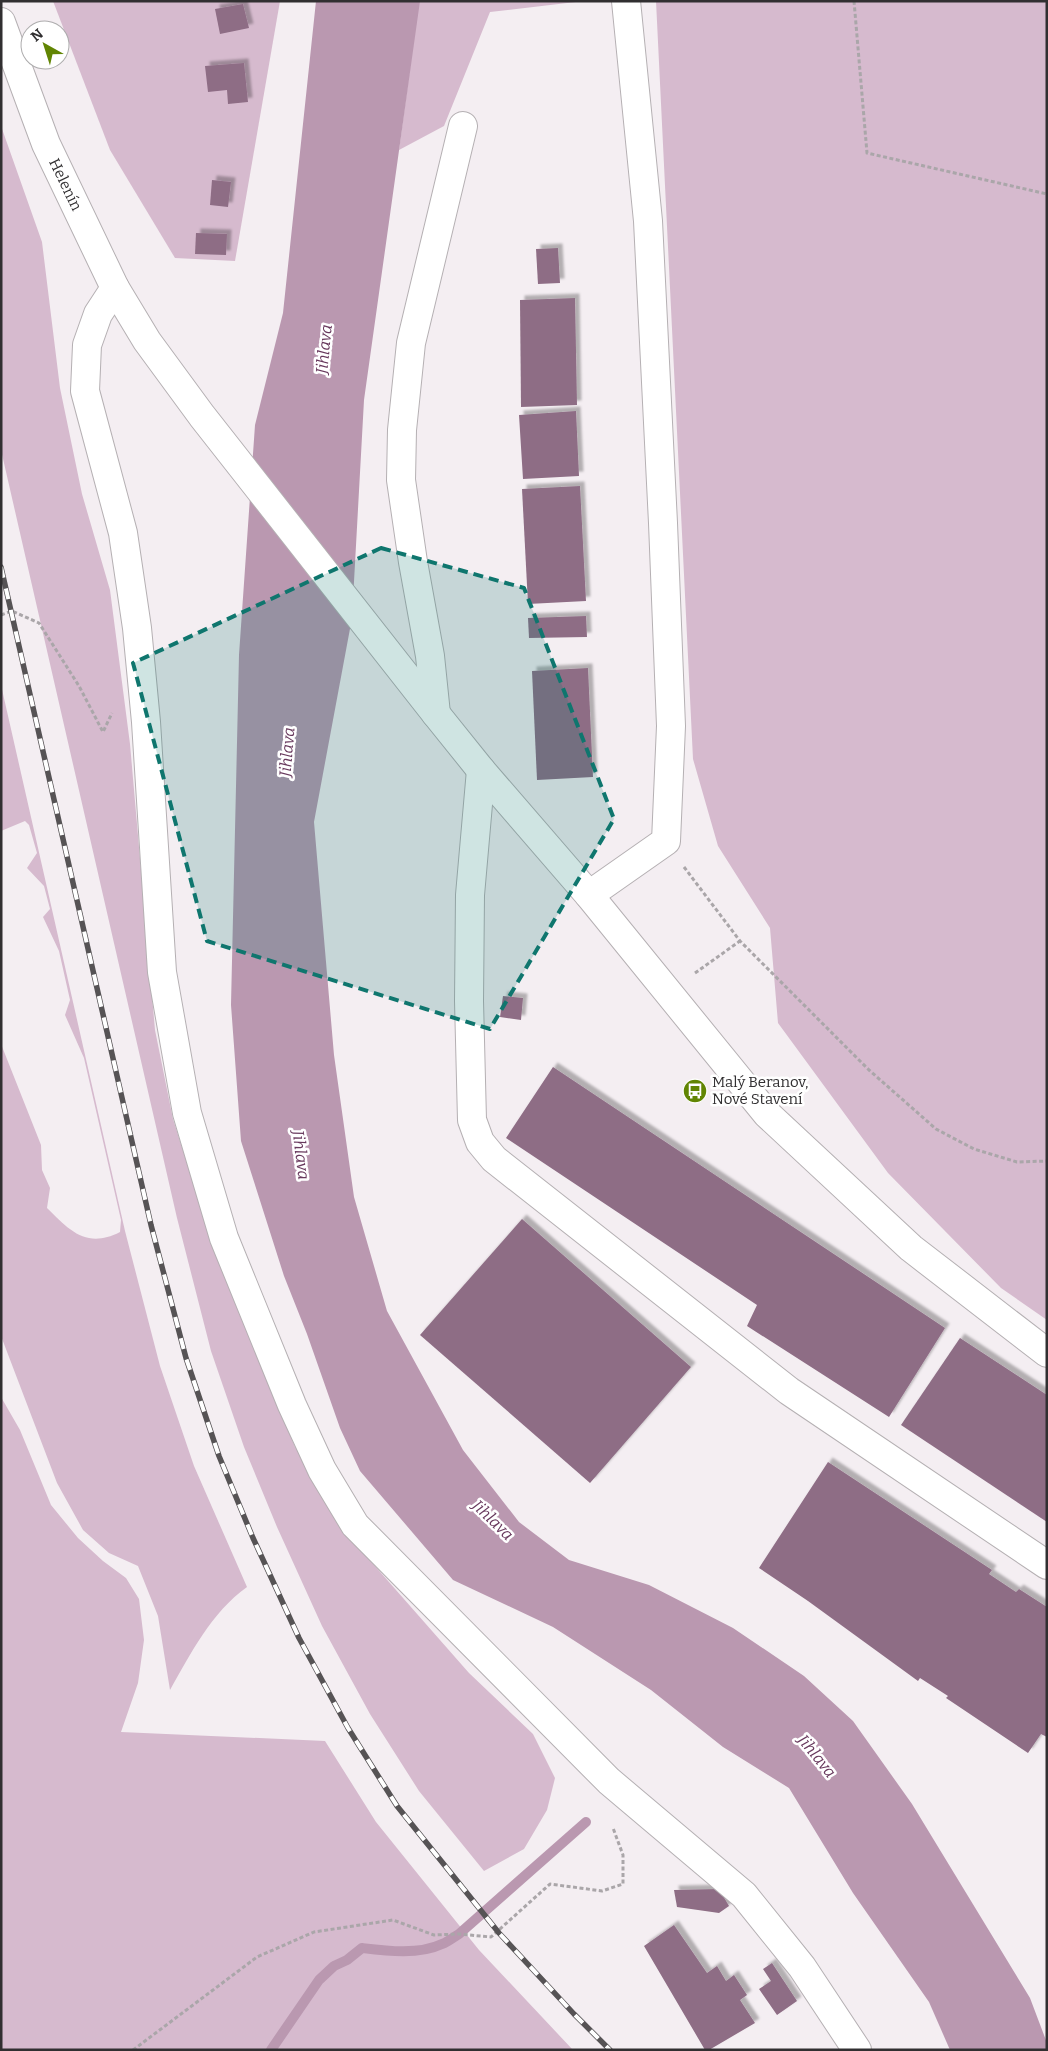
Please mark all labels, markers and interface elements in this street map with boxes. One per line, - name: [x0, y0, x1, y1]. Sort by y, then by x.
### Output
- north arrow: [20, 20, 70, 70]
- text: N: [28, 25, 47, 45]
- street label: Helenín: [45, 155, 86, 214]
- water label: Jihlava: [312, 323, 336, 377]
- water label: Jihlava: [275, 726, 299, 780]
- place label: Malý Beranov, Nové Stavení: [712, 1073, 808, 1108]
- bus stop icon: Malý Beranov, Nové Stavení: [682, 1078, 708, 1104]
- water label: Jihlava: [288, 1127, 313, 1181]
- water label: Jihlava: [467, 1495, 517, 1544]
- water label: Jihlava: [793, 1729, 840, 1781]

